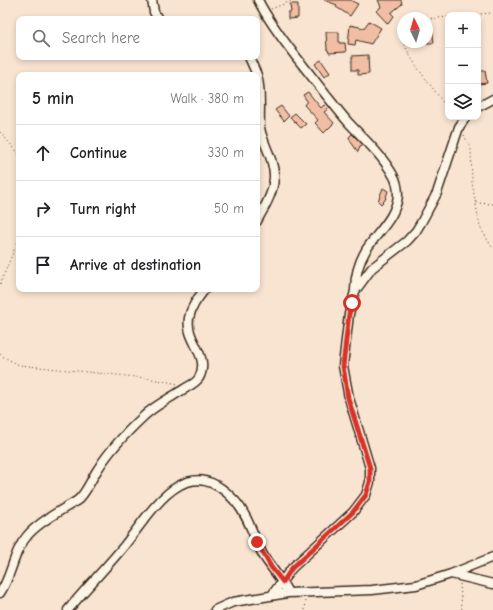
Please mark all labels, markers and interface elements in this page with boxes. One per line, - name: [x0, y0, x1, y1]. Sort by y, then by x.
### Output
- north arrow: [397, 12, 433, 48]
- map controls: [445, 12, 481, 120]
- button: +: [445, 12, 481, 48]
- search box: [16, 16, 260, 60]
- icon: search: [30, 27, 52, 49]
- text: Search here: [62, 29, 140, 47]
- button: −: [445, 48, 481, 84]
- button: layers: [445, 84, 481, 120]
- text: 5 min: [32, 89, 74, 108]
- text: Walk · 380 m: [171, 91, 244, 106]
- icon: ahead: [32, 142, 54, 164]
- text: Continue: [70, 144, 127, 162]
- text: 330 m: [208, 145, 244, 160]
- icon: right: [32, 198, 54, 220]
- text: Turn right: [70, 200, 136, 218]
- text: 50 m: [214, 201, 244, 216]
- icon: arrive: [32, 254, 54, 276]
- text: Arrive at destination: [70, 256, 201, 274]
- route start: [343, 294, 361, 312]
- route end: [248, 533, 266, 551]

